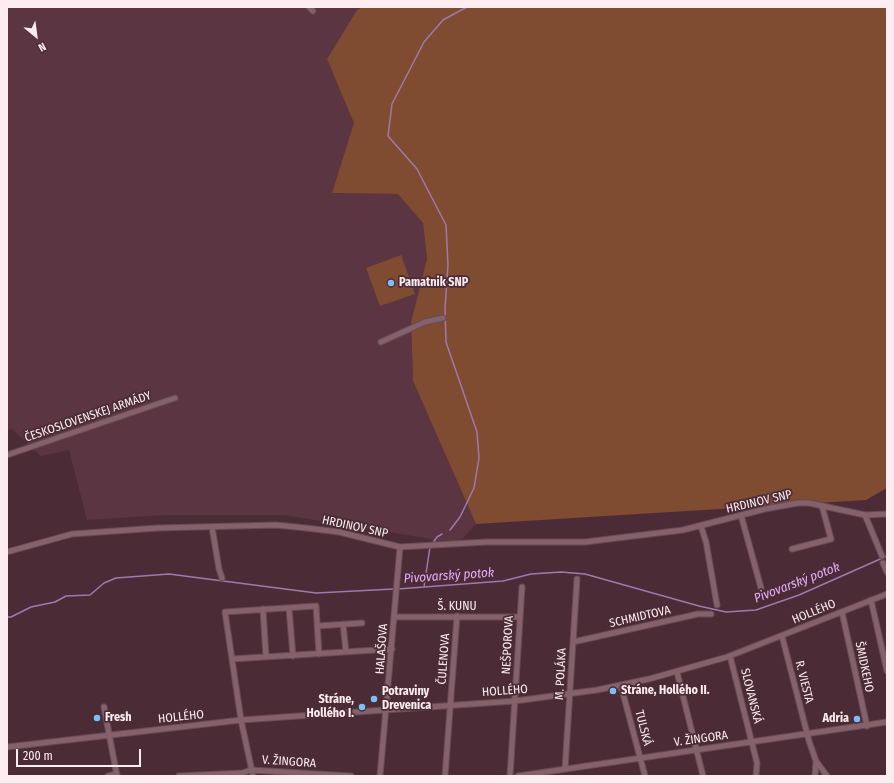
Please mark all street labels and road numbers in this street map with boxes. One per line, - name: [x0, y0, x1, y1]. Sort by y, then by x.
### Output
- street label: ČESKOSLOVENSKEJ ARMÁDY: [23, 389, 153, 445]
- street label: HRDINOV SNP: [725, 487, 793, 517]
- street label: HRDINOV SNP: [321, 513, 389, 541]
- street label: HOLLÉHO: [790, 597, 838, 627]
- street label: Š. KUNU: [438, 600, 476, 614]
- street label: SCHMIDTOVA: [608, 603, 672, 631]
- street label: NEŠPOROVA: [499, 615, 517, 675]
- street label: HALAŠOVA: [373, 623, 391, 675]
- street label: ČULENOVA: [435, 633, 453, 685]
- street label: ŠMIDKEHO: [852, 640, 876, 694]
- street label: M. POLÁKA: [552, 648, 570, 700]
- street label: R. VIESTA: [792, 659, 816, 705]
- street label: SLOVANSKÁ: [737, 667, 765, 725]
- street label: HOLLÉHO: [482, 682, 528, 700]
- street label: HOLLÉHO: [157, 707, 205, 727]
- street label: TULSKÁ: [632, 709, 654, 747]
- street label: V. ŽINGORA: [673, 728, 729, 750]
- street label: V. ŽINGORA: [261, 753, 317, 771]

